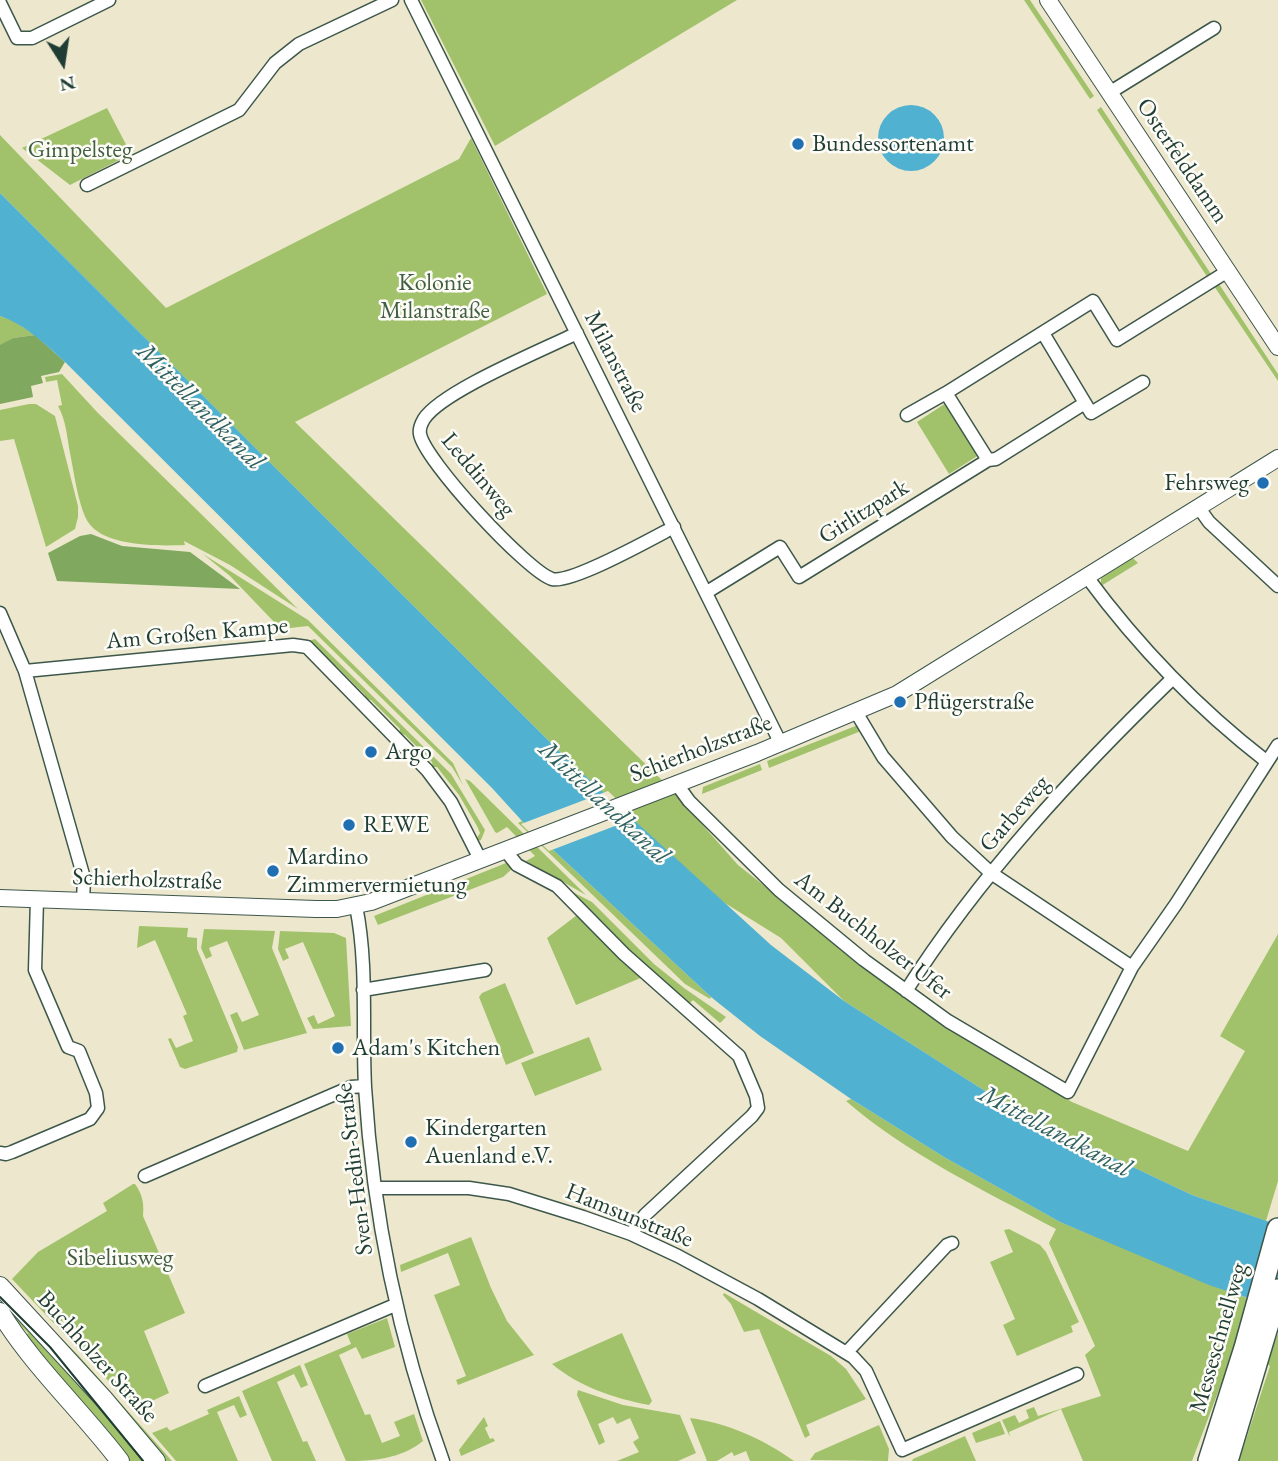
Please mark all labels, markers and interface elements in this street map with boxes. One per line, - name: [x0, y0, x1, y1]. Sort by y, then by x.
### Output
- north arrow: [28, 28, 98, 98]
- text: N: [57, 70, 78, 98]
- street label: Osterfelddamm: [1130, 93, 1234, 229]
- place label: Bundessortenamt: [812, 130, 974, 158]
- park label: Gimpelsteg: [28, 136, 132, 164]
- marker: Bundessortenamt: [790, 136, 806, 152]
- park label: Kolonie Milanstraße: [380, 269, 490, 325]
- street label: Milanstraße: [577, 307, 653, 417]
- water label: Mittellandkanal: [130, 337, 270, 477]
- street label: Leddinweg: [435, 427, 521, 523]
- place label: Fehrsweg: [1164, 469, 1249, 497]
- street label: Girlitzpark: [814, 473, 914, 551]
- marker: Fehrsweg: [1255, 475, 1271, 491]
- street label: Am Großen Kampe: [105, 612, 289, 656]
- place label: Pflügerstraße: [914, 688, 1034, 716]
- marker: Pflügerstraße: [892, 694, 908, 710]
- street label: Schierholzstraße: [626, 709, 776, 789]
- water label: Mittellandkanal: [532, 734, 676, 872]
- place label: Argo: [385, 738, 432, 766]
- marker: Argo: [363, 744, 379, 760]
- street label: Garbeweg: [974, 770, 1056, 858]
- place label: REWE: [363, 811, 429, 839]
- marker: REWE: [341, 817, 357, 833]
- place label: Mardino Zimmervermietung: [287, 843, 467, 899]
- street label: Schierholzstraße: [72, 863, 222, 897]
- marker: Mardino Zimmervermietung: [265, 863, 281, 879]
- street label: Am Buchholzer Ufer: [789, 866, 957, 1006]
- place label: Adam's Kitchen: [352, 1034, 500, 1062]
- marker: Adam's Kitchen: [330, 1040, 346, 1056]
- water label: Mittellandkanal: [974, 1079, 1136, 1185]
- street label: Sven-Hedin-Straße: [330, 1081, 380, 1257]
- place label: Kindergarten Auenland e.V.: [425, 1114, 553, 1170]
- marker: Kindergarten Auenland e.V.: [403, 1134, 419, 1150]
- street label: Hamsunstraße: [561, 1177, 697, 1255]
- park label: Sibeliusweg: [67, 1244, 173, 1272]
- street label: Messeschnellweg: [1184, 1260, 1254, 1416]
- street label: Buchholzer Straße: [30, 1285, 164, 1429]

